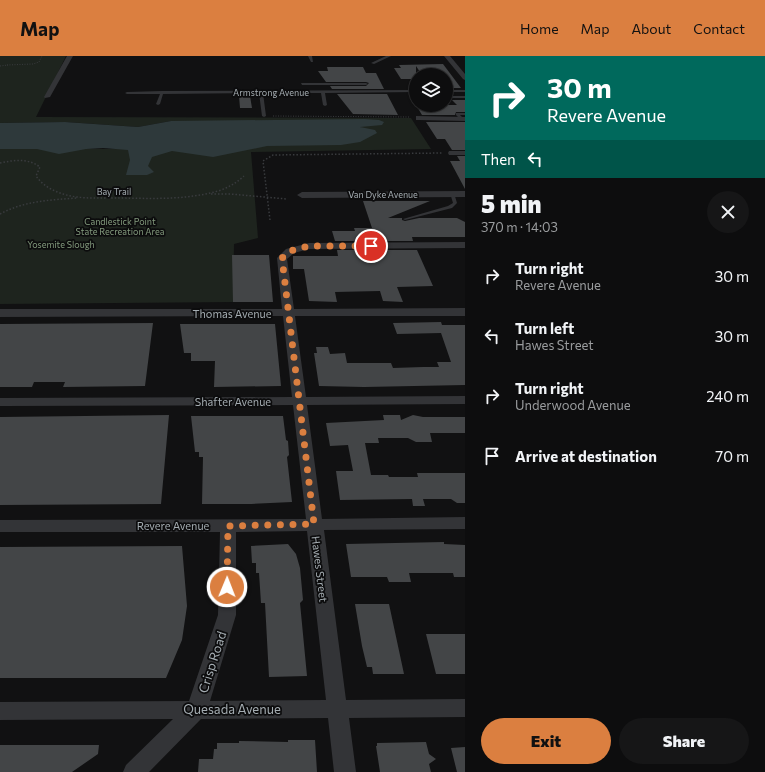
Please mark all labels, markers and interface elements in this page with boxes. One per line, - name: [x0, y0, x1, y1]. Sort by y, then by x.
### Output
- text: Map: [20, 17, 59, 40]
- text: Home: [520, 20, 559, 37]
- text: Map: [581, 20, 609, 37]
- text: About: [631, 20, 671, 37]
- text: Contact: [693, 20, 745, 37]
- map controls: [409, 68, 453, 112]
- button: layers: [409, 68, 453, 112]
- text: 30 m: [547, 70, 612, 104]
- icon: right: [481, 72, 533, 124]
- street label: Armstrong Avenue: [233, 87, 309, 98]
- text: Revere Avenue: [547, 104, 666, 126]
- icon: left: [524, 148, 546, 170]
- text: Then: [481, 150, 516, 168]
- street label: Bay Trail: [97, 186, 131, 197]
- street label: Van Dyke Avenue: [348, 189, 418, 200]
- text: 5 min: [481, 189, 542, 218]
- button: close: [707, 191, 749, 233]
- park label: Candlestick Point State Recreation Area: [76, 216, 165, 237]
- text: 370 m · 14:03: [481, 219, 558, 235]
- pin: [354, 229, 388, 263]
- icon: arrive: [360, 235, 382, 257]
- park label: Yosemite Slough: [27, 239, 95, 250]
- text: Turn right: [515, 259, 584, 277]
- icon: right: [481, 265, 503, 287]
- text: 30 m: [715, 267, 749, 285]
- text: Revere Avenue: [515, 277, 601, 293]
- street label: Thomas Avenue: [192, 307, 272, 320]
- text: Turn left: [515, 319, 574, 337]
- icon: left: [481, 325, 503, 347]
- text: 30 m: [715, 327, 749, 345]
- text: Hawes Street: [515, 337, 594, 353]
- text: Turn right: [515, 379, 584, 397]
- icon: right: [481, 385, 503, 407]
- text: 240 m: [706, 387, 749, 405]
- street label: Shafter Avenue: [195, 395, 271, 408]
- text: Underwood Avenue: [515, 397, 631, 413]
- icon: arrive: [481, 445, 503, 467]
- text: Arrive at destination: [515, 447, 657, 465]
- text: 70 m: [715, 447, 749, 465]
- street label: Revere Avenue: [137, 519, 210, 532]
- street label: Hawes Street: [309, 535, 331, 603]
- position arrow: [206, 566, 248, 608]
- street label: Crisp Road: [195, 629, 229, 695]
- street label: Quesada Avenue: [183, 701, 281, 717]
- button: Exit: [481, 718, 611, 764]
- button: Share: [619, 718, 749, 764]

